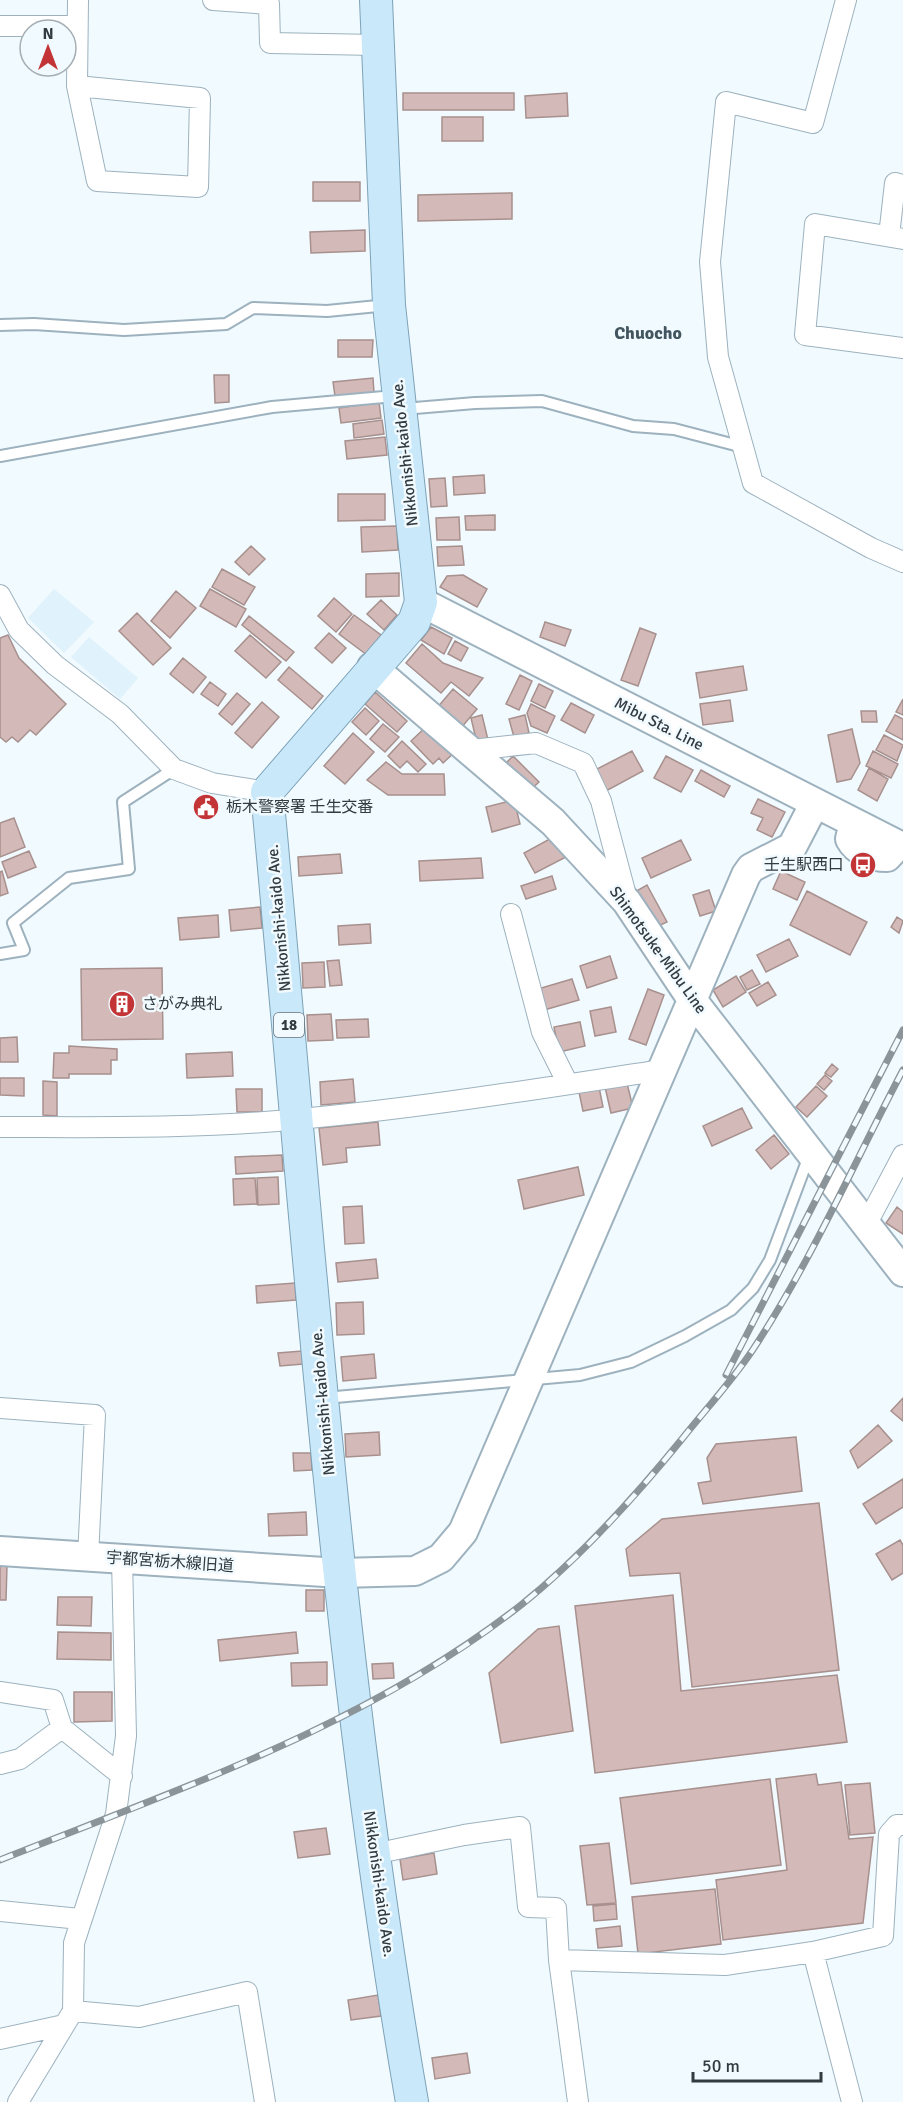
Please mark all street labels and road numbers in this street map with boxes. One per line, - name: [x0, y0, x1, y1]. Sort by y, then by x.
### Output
- street label: Nikkonishi-kaido Ave.: [387, 379, 423, 527]
- street label: Mibu Sta. Line: [611, 693, 707, 755]
- street label: Nikkonishi-kaido Ave.: [263, 844, 295, 992]
- street label: Shimotsuke-Mibu Line: [605, 882, 711, 1018]
- road number: 18: [274, 1013, 304, 1037]
- street label: Nikkonishi-kaido Ave.: [307, 1328, 339, 1476]
- street label: 宇都宮栃木線旧道: [105, 1548, 235, 1576]
- street label: Nikkonishi-kaido Ave.: [359, 1810, 399, 1958]

